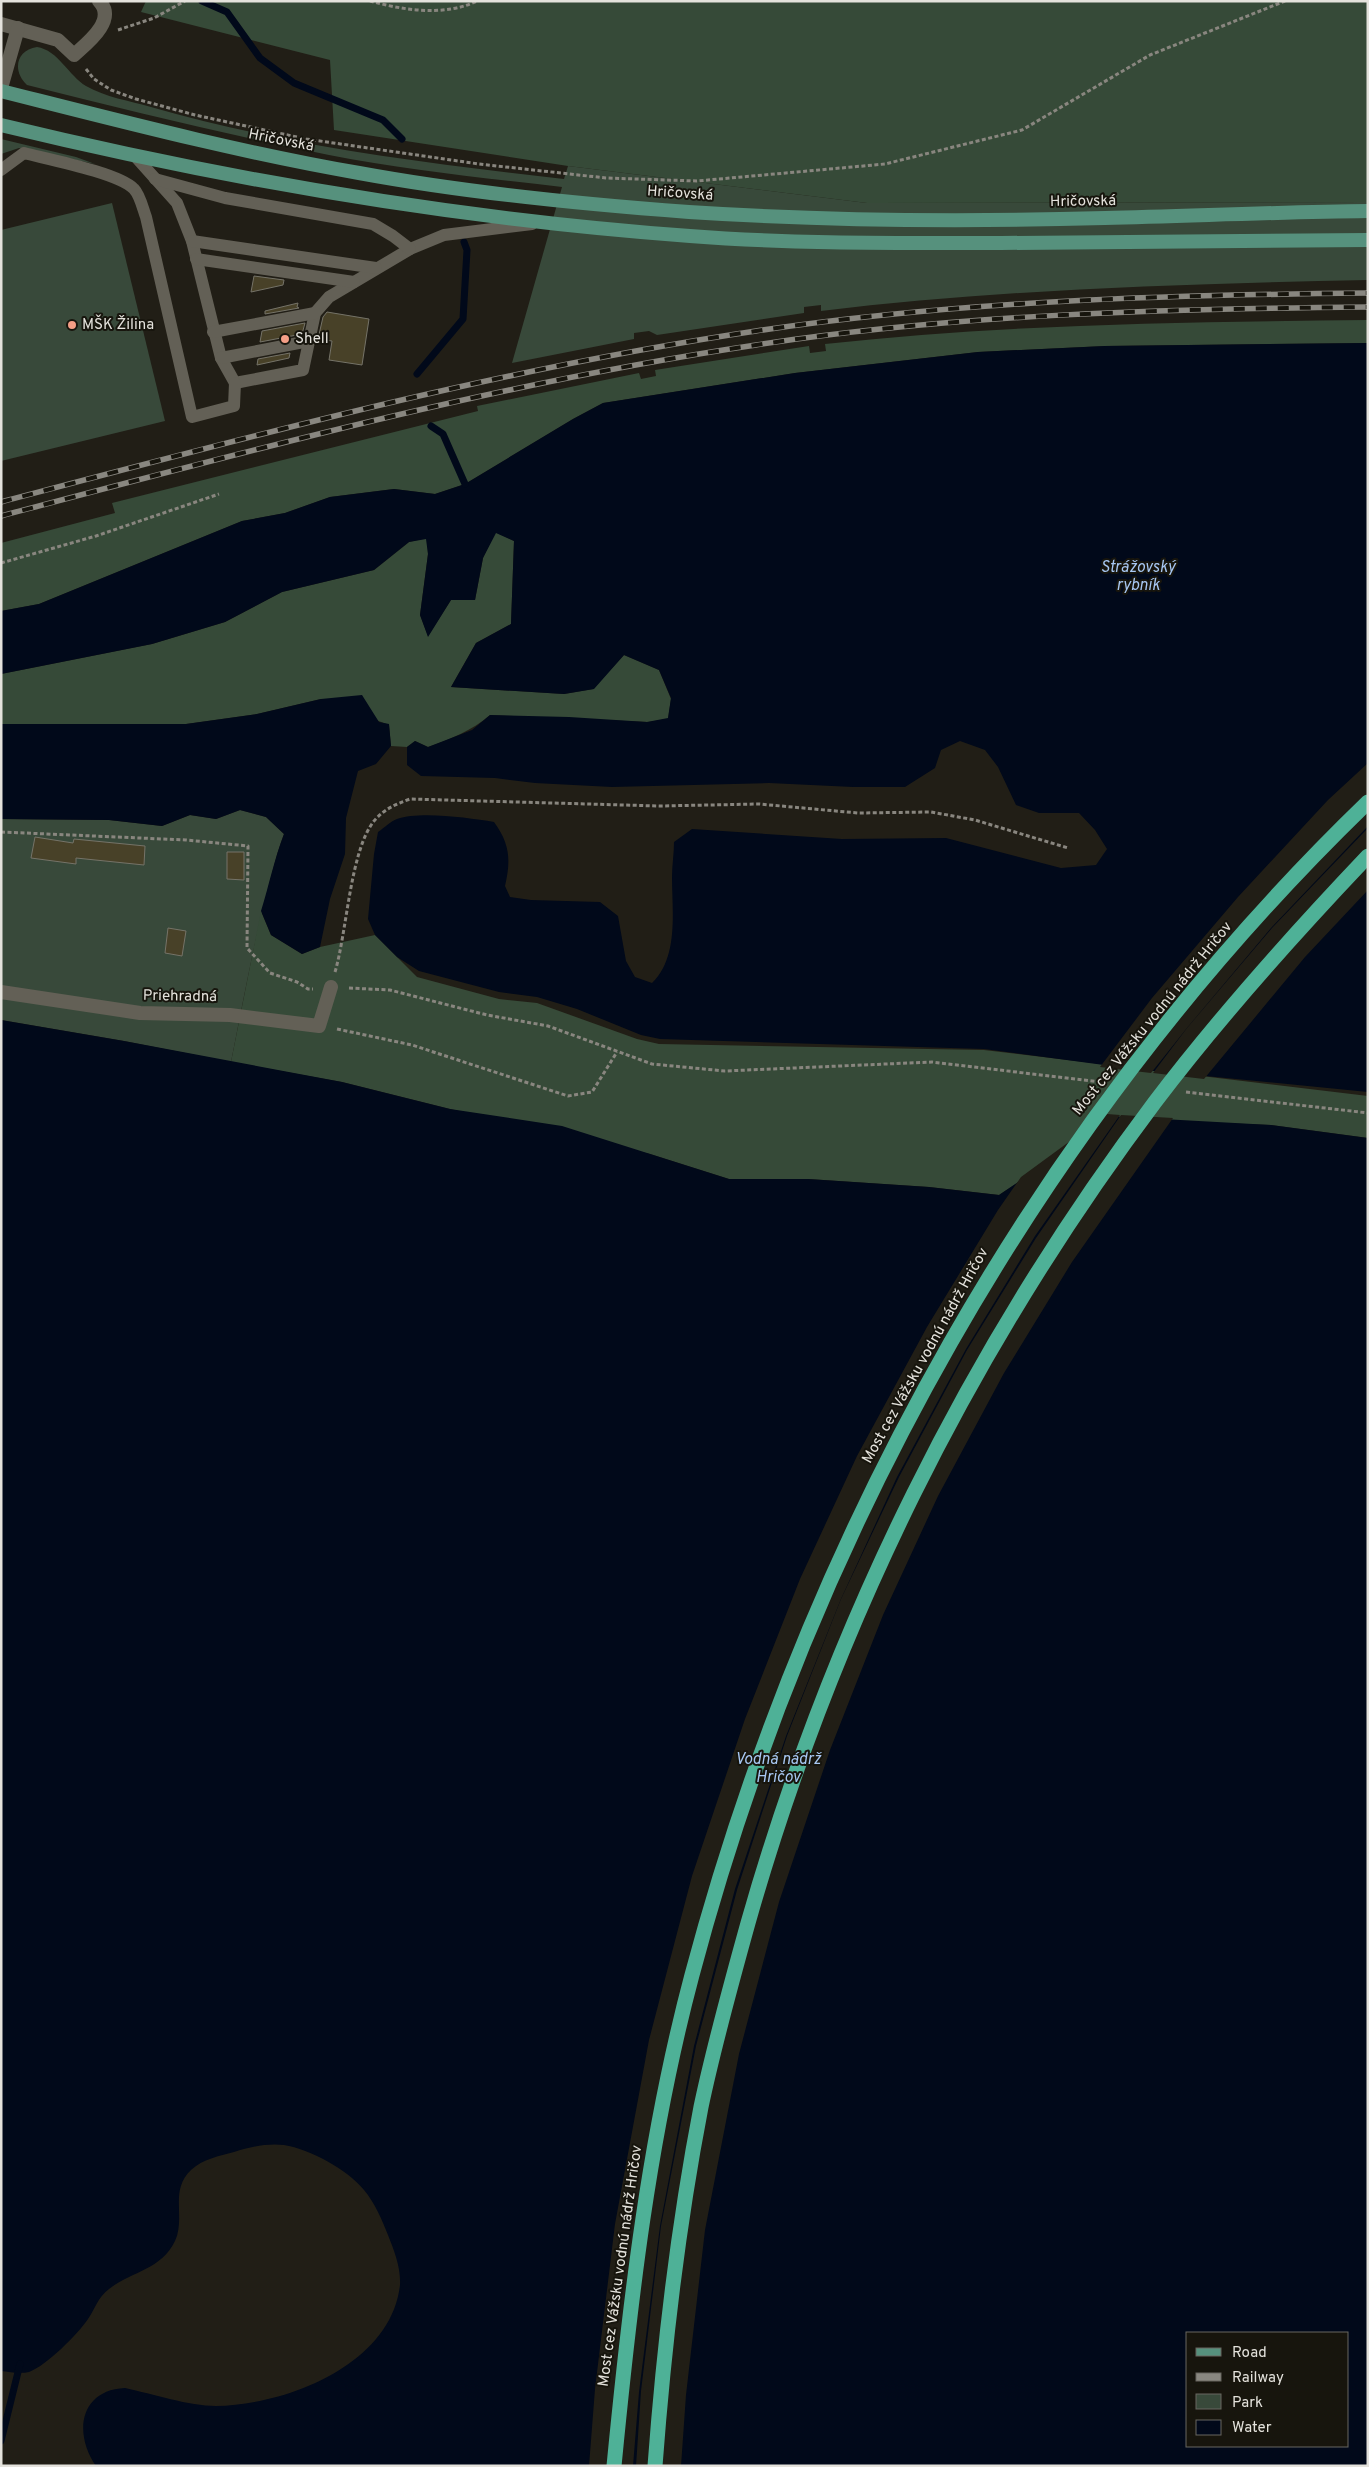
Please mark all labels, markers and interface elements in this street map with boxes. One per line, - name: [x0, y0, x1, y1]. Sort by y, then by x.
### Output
- street label: Hričovská: [247, 125, 315, 157]
- street label: Hričovská: [646, 182, 714, 206]
- street label: Hričovská: [1050, 192, 1116, 212]
- place label: MŠK Žilina: [82, 314, 154, 335]
- marker: MŠK Žilina: [66, 319, 78, 331]
- place label: Shell: [295, 330, 329, 349]
- marker: Shell: [279, 333, 291, 345]
- water label: Strážovský rybník: [1100, 558, 1177, 596]
- street label: Most cez Vážsku vodnú nádrž Hričov: [1069, 918, 1237, 1120]
- street label: Priehradná: [143, 987, 217, 1007]
- street label: Most cez Vážsku vodnú nádrž Hričov: [859, 1245, 994, 1467]
- water label: Vodná nádrž Hričov: [735, 1750, 822, 1788]
- street label: Most cez Vážsku vodnú nádrž Hričov: [595, 2144, 647, 2388]
- legend: [1186, 2332, 1349, 2447]
- text: Road: [1232, 2344, 1267, 2363]
- text: Railway: [1232, 2369, 1284, 2388]
- text: Park: [1232, 2394, 1263, 2413]
- text: Water: [1232, 2419, 1272, 2438]

